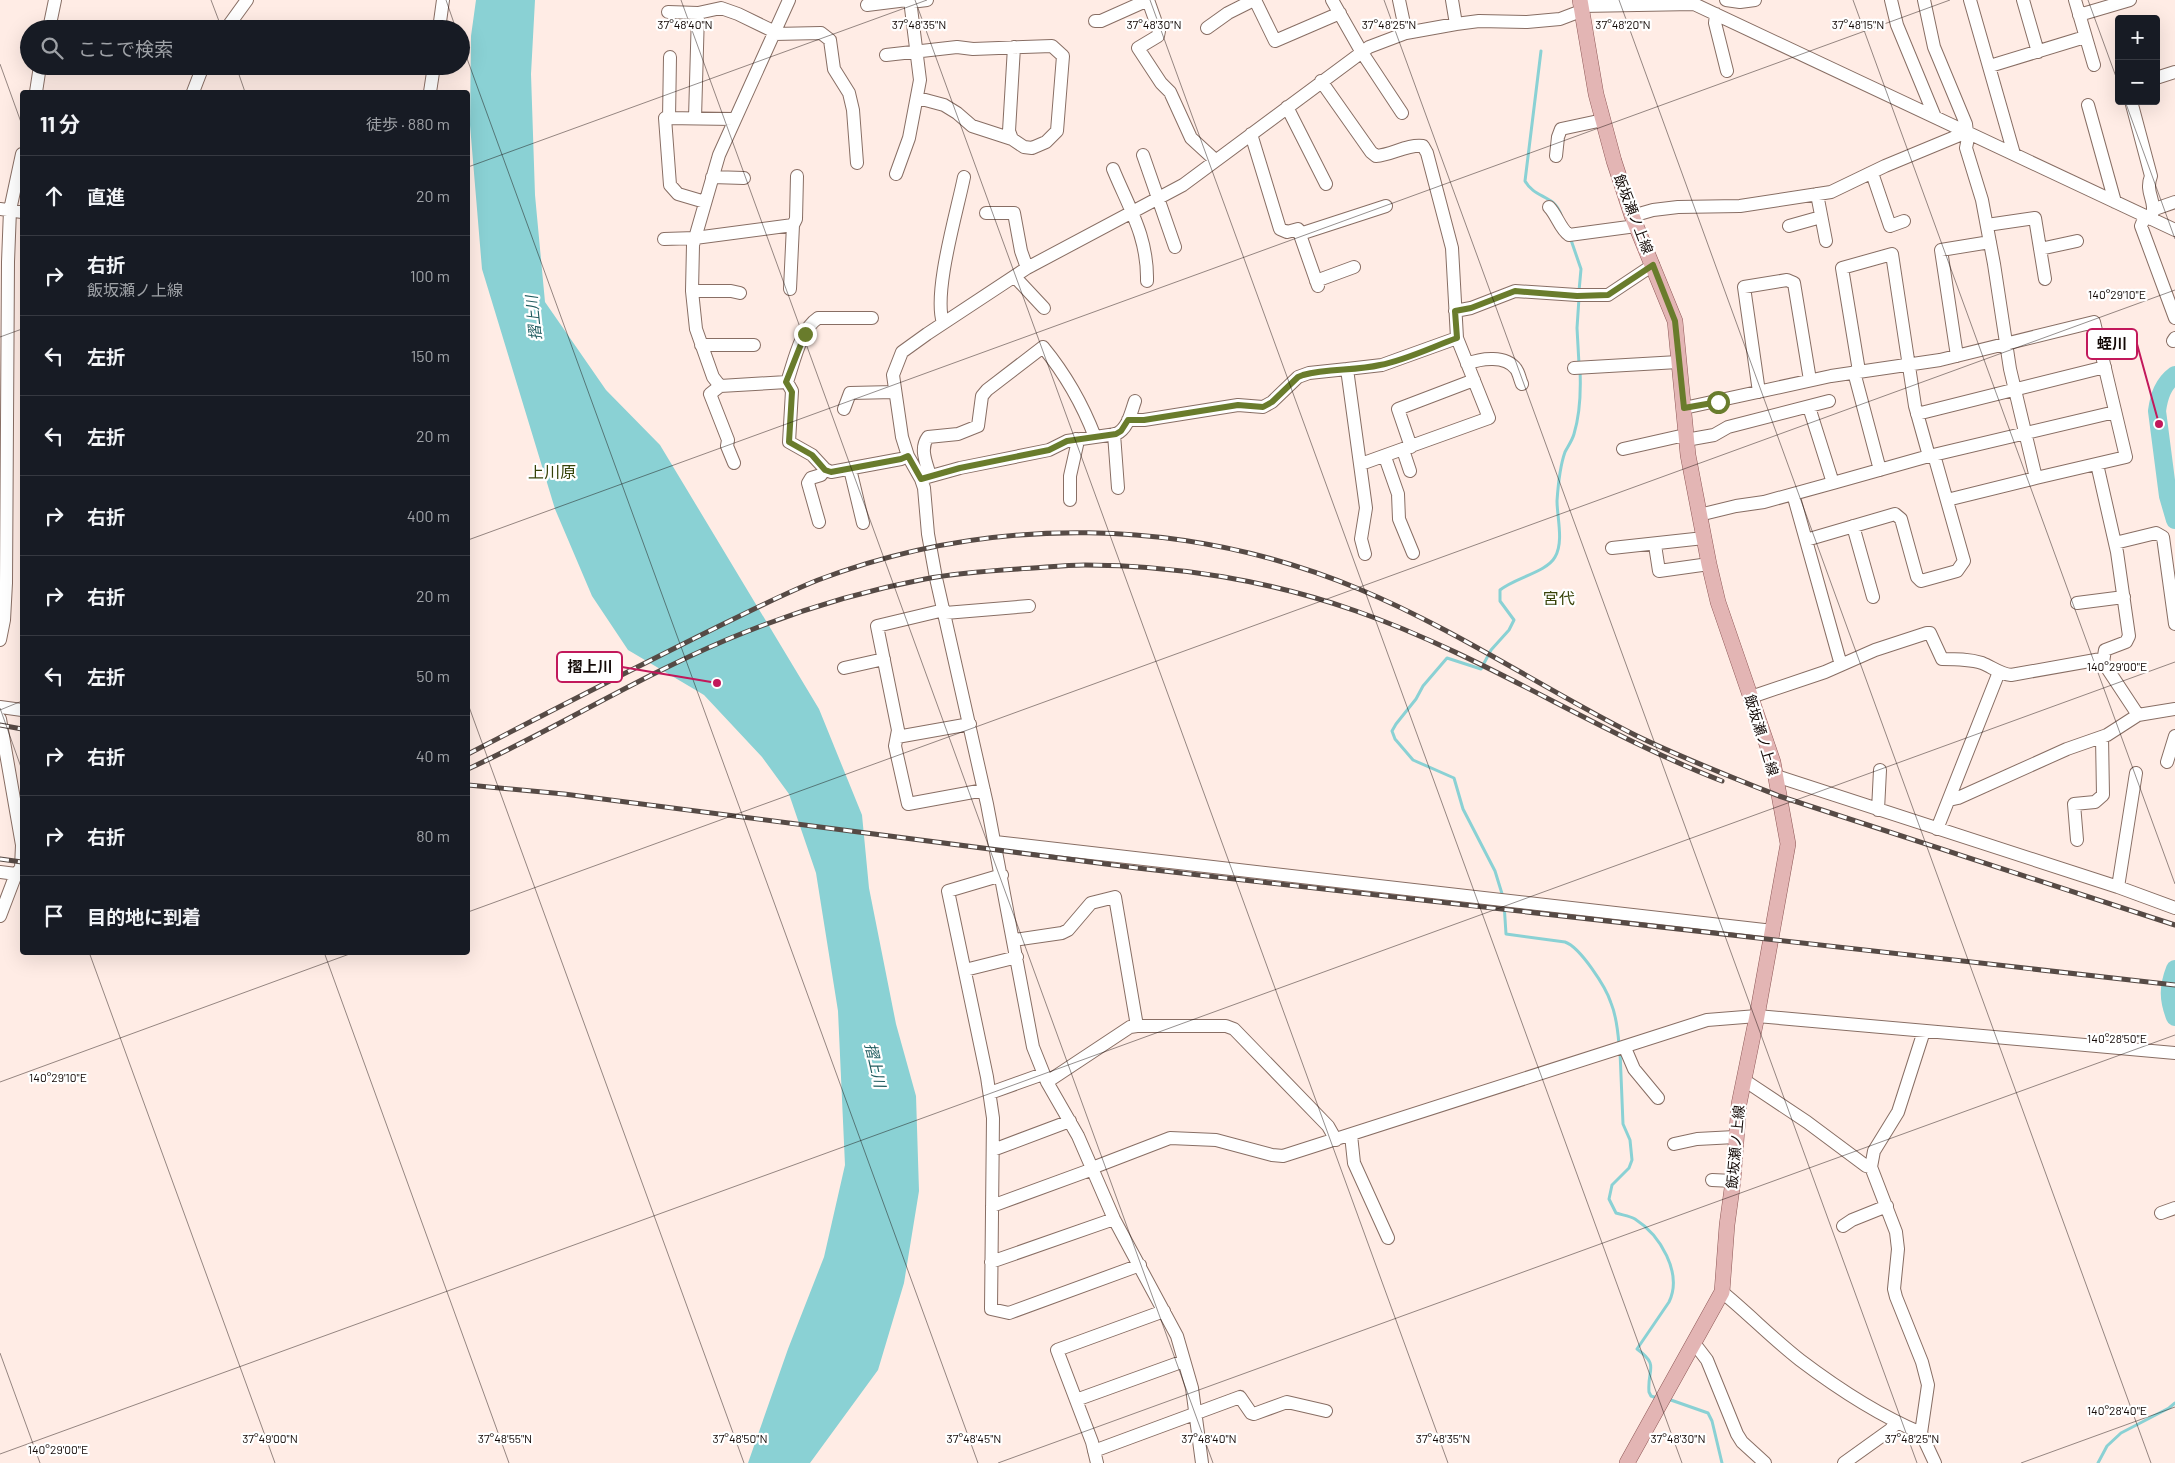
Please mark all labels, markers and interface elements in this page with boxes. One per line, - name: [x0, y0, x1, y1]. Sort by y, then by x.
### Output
- map controls: [2115, 15, 2160, 105]
- button: +: [2115, 15, 2160, 60]
- text: 37°48'40"N: [657, 17, 713, 31]
- text: 37°48'35"N: [892, 17, 946, 31]
- text: 37°48'30"N: [1126, 17, 1182, 31]
- text: 37°48'25"N: [1362, 17, 1416, 31]
- text: 37°48'20"N: [1595, 17, 1651, 31]
- text: 37°48'15"N: [1832, 17, 1884, 31]
- search box: [20, 20, 470, 75]
- icon: search: [38, 34, 66, 62]
- text: ここで検索: [78, 37, 173, 60]
- button: −: [2115, 60, 2160, 105]
- text: 11 分: [40, 111, 80, 136]
- text: 徒歩 · 880 m: [366, 114, 450, 133]
- street label: 飯坂瀬ノ上線: [1611, 172, 1657, 256]
- icon: ahead: [40, 182, 68, 210]
- text: 直進: [87, 185, 125, 208]
- text: 20 m: [416, 186, 450, 205]
- text: 右折: [87, 253, 125, 276]
- icon: right: [40, 262, 68, 290]
- text: 100 m: [410, 266, 450, 285]
- text: 飯坂瀬ノ上線: [87, 280, 183, 299]
- text: 140°29'10"E: [2088, 287, 2146, 301]
- water label: 摺上川: [521, 293, 544, 341]
- route end: [794, 323, 817, 346]
- callout: 蛭川: [2087, 329, 2137, 359]
- text: 蛭川: [2097, 334, 2127, 352]
- icon: left: [40, 342, 68, 370]
- text: 左折: [87, 345, 125, 368]
- text: 150 m: [411, 346, 450, 365]
- route start: [1707, 391, 1730, 414]
- icon: left: [40, 422, 68, 450]
- text: 左折: [87, 425, 125, 448]
- text: 20 m: [416, 426, 450, 445]
- district label: 上川原: [528, 462, 576, 481]
- icon: right: [40, 502, 68, 530]
- text: 右折: [87, 505, 125, 528]
- text: 400 m: [407, 506, 450, 525]
- icon: right: [40, 582, 68, 610]
- text: 右折: [87, 585, 125, 608]
- text: 20 m: [416, 586, 450, 605]
- district label: 宮代: [1543, 588, 1575, 607]
- callout: 摺上川: [557, 652, 622, 682]
- text: 摺上川: [567, 657, 613, 675]
- text: 140°29'00"E: [2087, 659, 2147, 673]
- icon: left: [40, 662, 68, 690]
- text: 左折: [87, 665, 125, 688]
- text: 50 m: [416, 666, 450, 685]
- street label: 飯坂瀬ノ上線: [1742, 692, 1782, 778]
- icon: right: [40, 742, 68, 770]
- text: 右折: [87, 745, 125, 768]
- text: 40 m: [416, 746, 450, 765]
- icon: right: [40, 822, 68, 850]
- text: 右折: [87, 825, 125, 848]
- text: 80 m: [416, 826, 450, 845]
- icon: arrive: [40, 902, 68, 930]
- text: 目的地に到着: [87, 905, 201, 928]
- text: 140°28'50"E: [2087, 1031, 2147, 1045]
- water label: 摺上川: [862, 1041, 890, 1091]
- text: 140°29'10"E: [29, 1070, 87, 1084]
- street label: 飯坂瀬ノ上線: [1723, 1104, 1747, 1190]
- text: 140°28'40"E: [2087, 1403, 2147, 1417]
- text: 37°49'00"N: [242, 1431, 298, 1445]
- text: 37°48'55"N: [478, 1431, 532, 1445]
- text: 37°48'50"N: [712, 1431, 768, 1445]
- text: 37°48'45"N: [947, 1431, 1001, 1445]
- text: 37°48'40"N: [1181, 1431, 1237, 1445]
- text: 37°48'35"N: [1416, 1431, 1470, 1445]
- text: 37°48'30"N: [1650, 1431, 1706, 1445]
- text: 37°48'25"N: [1885, 1431, 1939, 1445]
- text: 140°29'00"E: [28, 1442, 88, 1456]

